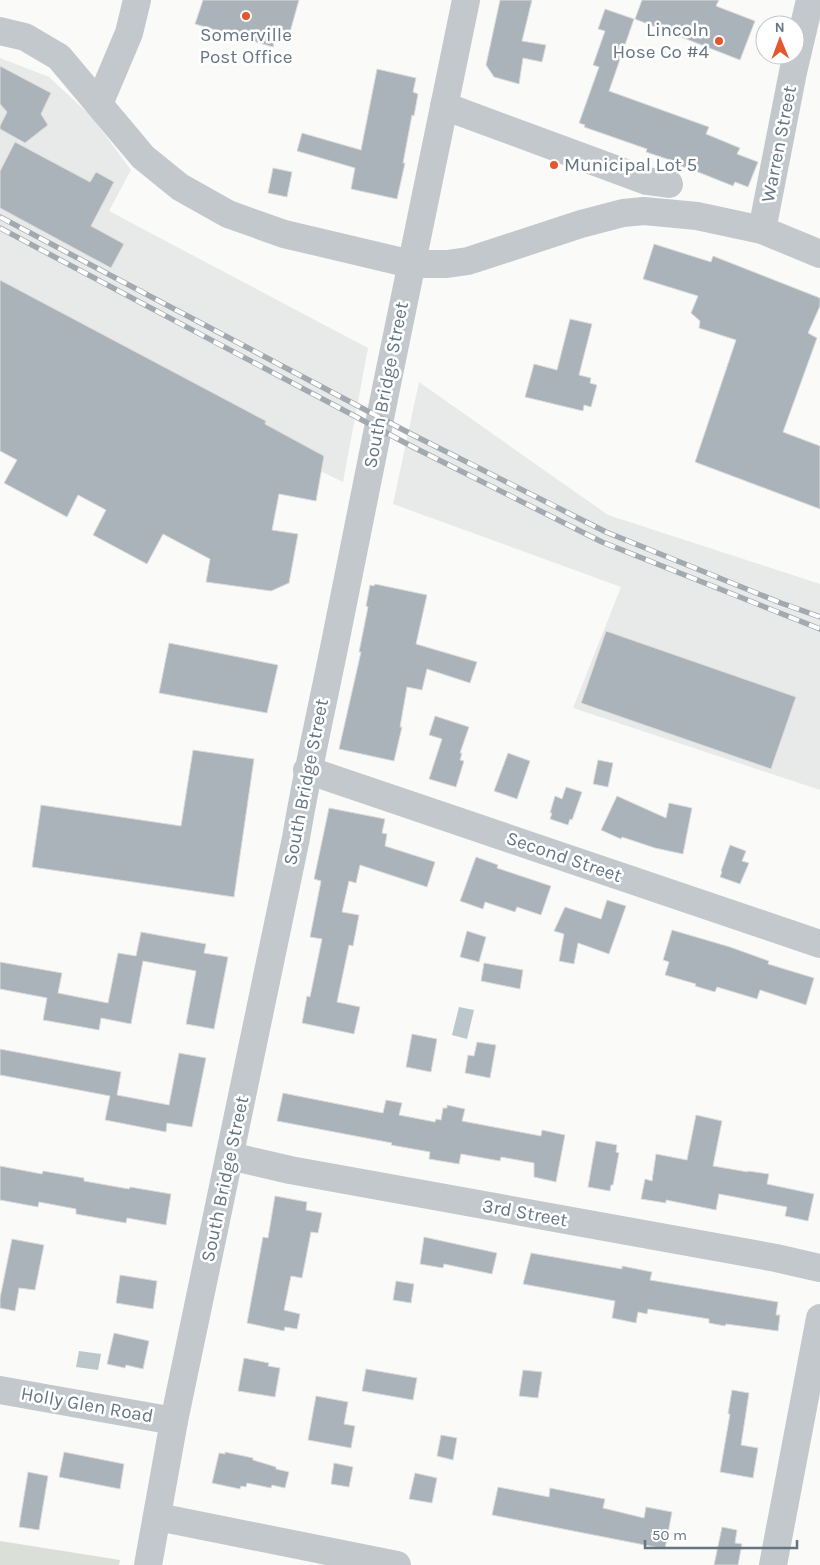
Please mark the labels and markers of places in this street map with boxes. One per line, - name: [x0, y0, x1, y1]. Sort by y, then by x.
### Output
- marker: Somerville Post Office: [240, 10, 252, 22]
- place label: Lincoln Hose Co #4: [613, 19, 709, 63]
- place label: Somerville Post Office: [199, 24, 293, 68]
- marker: Lincoln Hose Co #4: [713, 35, 725, 47]
- place label: Municipal Lot 5: [564, 154, 697, 176]
- marker: Municipal Lot 5: [548, 159, 560, 171]

